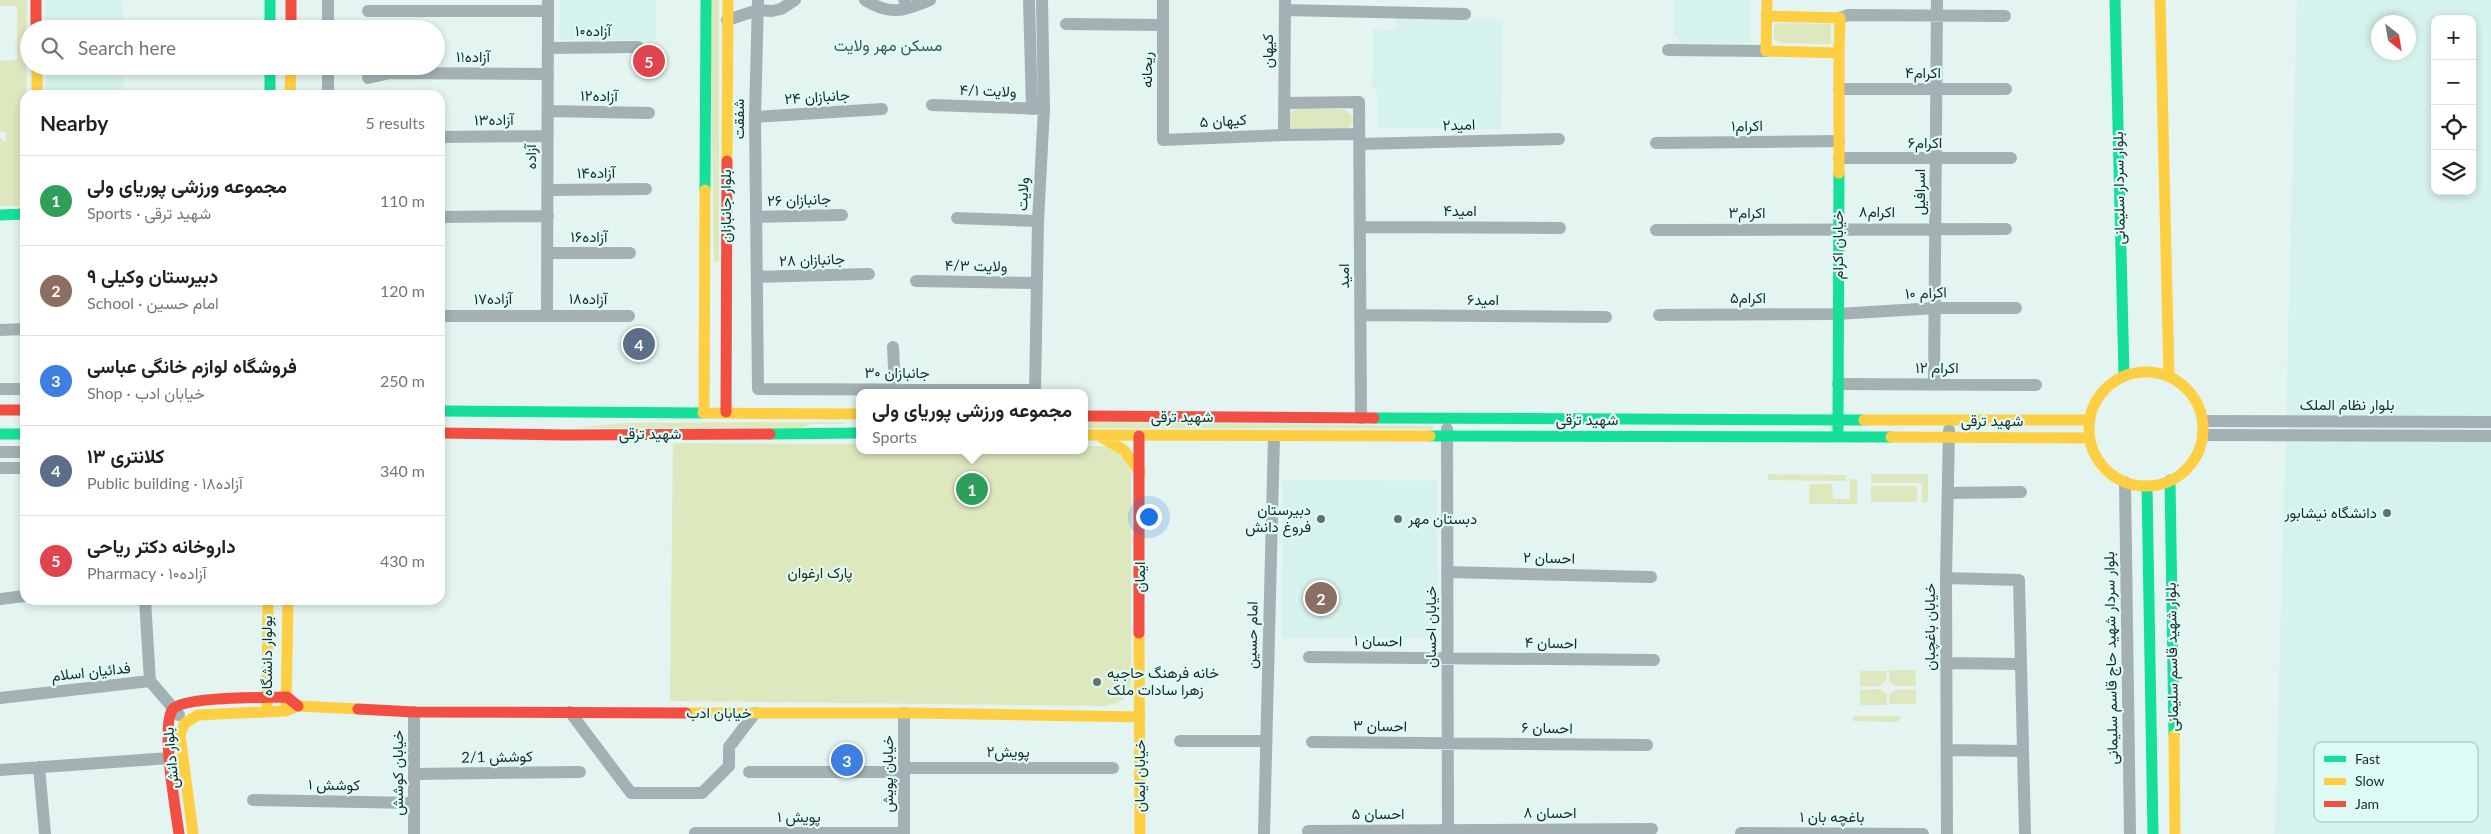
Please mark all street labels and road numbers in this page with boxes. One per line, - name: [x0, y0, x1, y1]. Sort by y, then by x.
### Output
- street label: آزاده۱۰: [575, 21, 612, 40]
- street label: کیهان: [1258, 33, 1277, 68]
- street label: آزاده۱۱: [456, 47, 491, 66]
- street label: ریحانه: [1137, 52, 1156, 88]
- street label: اکرام۴: [1905, 63, 1941, 83]
- street label: ولایت ۴/۱: [959, 80, 1017, 101]
- street label: جانبازان ۲۴: [784, 85, 850, 108]
- street label: آزاده۱۲: [580, 86, 619, 105]
- street label: شفقت: [729, 98, 747, 139]
- street label: آزاده۱۳: [474, 110, 515, 129]
- street label: کیهان ۵: [1199, 110, 1247, 131]
- street label: امید۲: [1442, 114, 1476, 135]
- street label: اکرام۱: [1731, 116, 1763, 136]
- street label: بلوار سردار سلیمانی: [2108, 131, 2130, 245]
- street label: اکرام۶: [1908, 133, 1942, 153]
- street label: آزاده: [521, 143, 540, 170]
- street label: آزاده۱۴: [577, 163, 617, 182]
- street label: بلوار جانبازان: [716, 169, 735, 243]
- street label: اسرافیل: [1910, 169, 1929, 215]
- street label: ولایت: [1012, 177, 1033, 211]
- street label: جانبازان ۲۶: [767, 189, 831, 210]
- street label: امید۴: [1443, 201, 1477, 220]
- street label: اکرام۸: [1859, 202, 1895, 222]
- street label: اکرام۳: [1728, 203, 1766, 223]
- street label: خیابان اکرام: [1828, 210, 1848, 280]
- street label: آزاده۱۶: [571, 227, 609, 246]
- street label: جانبازان ۲۸: [779, 249, 845, 270]
- street label: ولایت ۴/۳: [944, 255, 1008, 276]
- street label: امید: [1334, 264, 1353, 288]
- street label: اکرام ۱۰: [1905, 282, 1947, 304]
- street label: اکرام۵: [1730, 288, 1766, 308]
- street label: آزاده۱۷: [474, 289, 514, 308]
- street label: آزاده۱۸: [569, 289, 609, 308]
- street label: امید۶: [1467, 290, 1499, 309]
- street label: اکرام ۱۲: [1915, 358, 1959, 378]
- street label: جانبازان ۳۰: [864, 363, 930, 382]
- street label: بلوار نظام الملک: [2300, 395, 2394, 415]
- street label: شهید ترقی: [1151, 407, 1213, 427]
- street label: شهید ترقی: [1556, 410, 1618, 430]
- street label: شهید ترقی: [1961, 411, 2023, 431]
- street label: شهید ترقی: [619, 424, 681, 444]
- street label: احسان ۲: [1523, 548, 1575, 567]
- street label: بلوار سردار شهید حاج قاسم سلیمانی: [2099, 551, 2124, 765]
- street label: ایمان: [1130, 562, 1149, 592]
- street label: بلوار شهید قاسم سلیمانی: [2161, 582, 2183, 732]
- street label: خیابان باغچبان: [1920, 583, 1940, 671]
- street label: خیابان احسان: [1421, 586, 1440, 668]
- street label: امام حسین: [1241, 601, 1263, 669]
- street label: بولوار دانشگاه: [257, 616, 276, 696]
- street label: احسان ۱: [1354, 631, 1402, 650]
- street label: احسان ۴: [1525, 633, 1578, 652]
- street label: فدائیان اسلام: [50, 658, 132, 686]
- street label: خیابان ادب: [686, 703, 752, 722]
- street label: احسان ۳: [1353, 716, 1407, 735]
- street label: احسان ۶: [1521, 718, 1573, 737]
- street label: بلوار دانش: [158, 726, 184, 790]
- street label: خیابان کوشش: [388, 730, 408, 816]
- street label: خیابان پویش: [878, 735, 898, 813]
- street label: خیابان ایمان: [1130, 740, 1149, 812]
- street label: پویش۲: [986, 742, 1030, 762]
- street label: کوشش 2/1: [461, 746, 533, 768]
- street label: کوشش ۱: [308, 775, 360, 795]
- street label: احسان ۸: [1524, 803, 1576, 822]
- street label: احسان ۵: [1352, 804, 1404, 823]
- street label: پویش ۱: [777, 807, 821, 827]
- street label: باغچه بان ۱: [1800, 807, 1864, 827]

